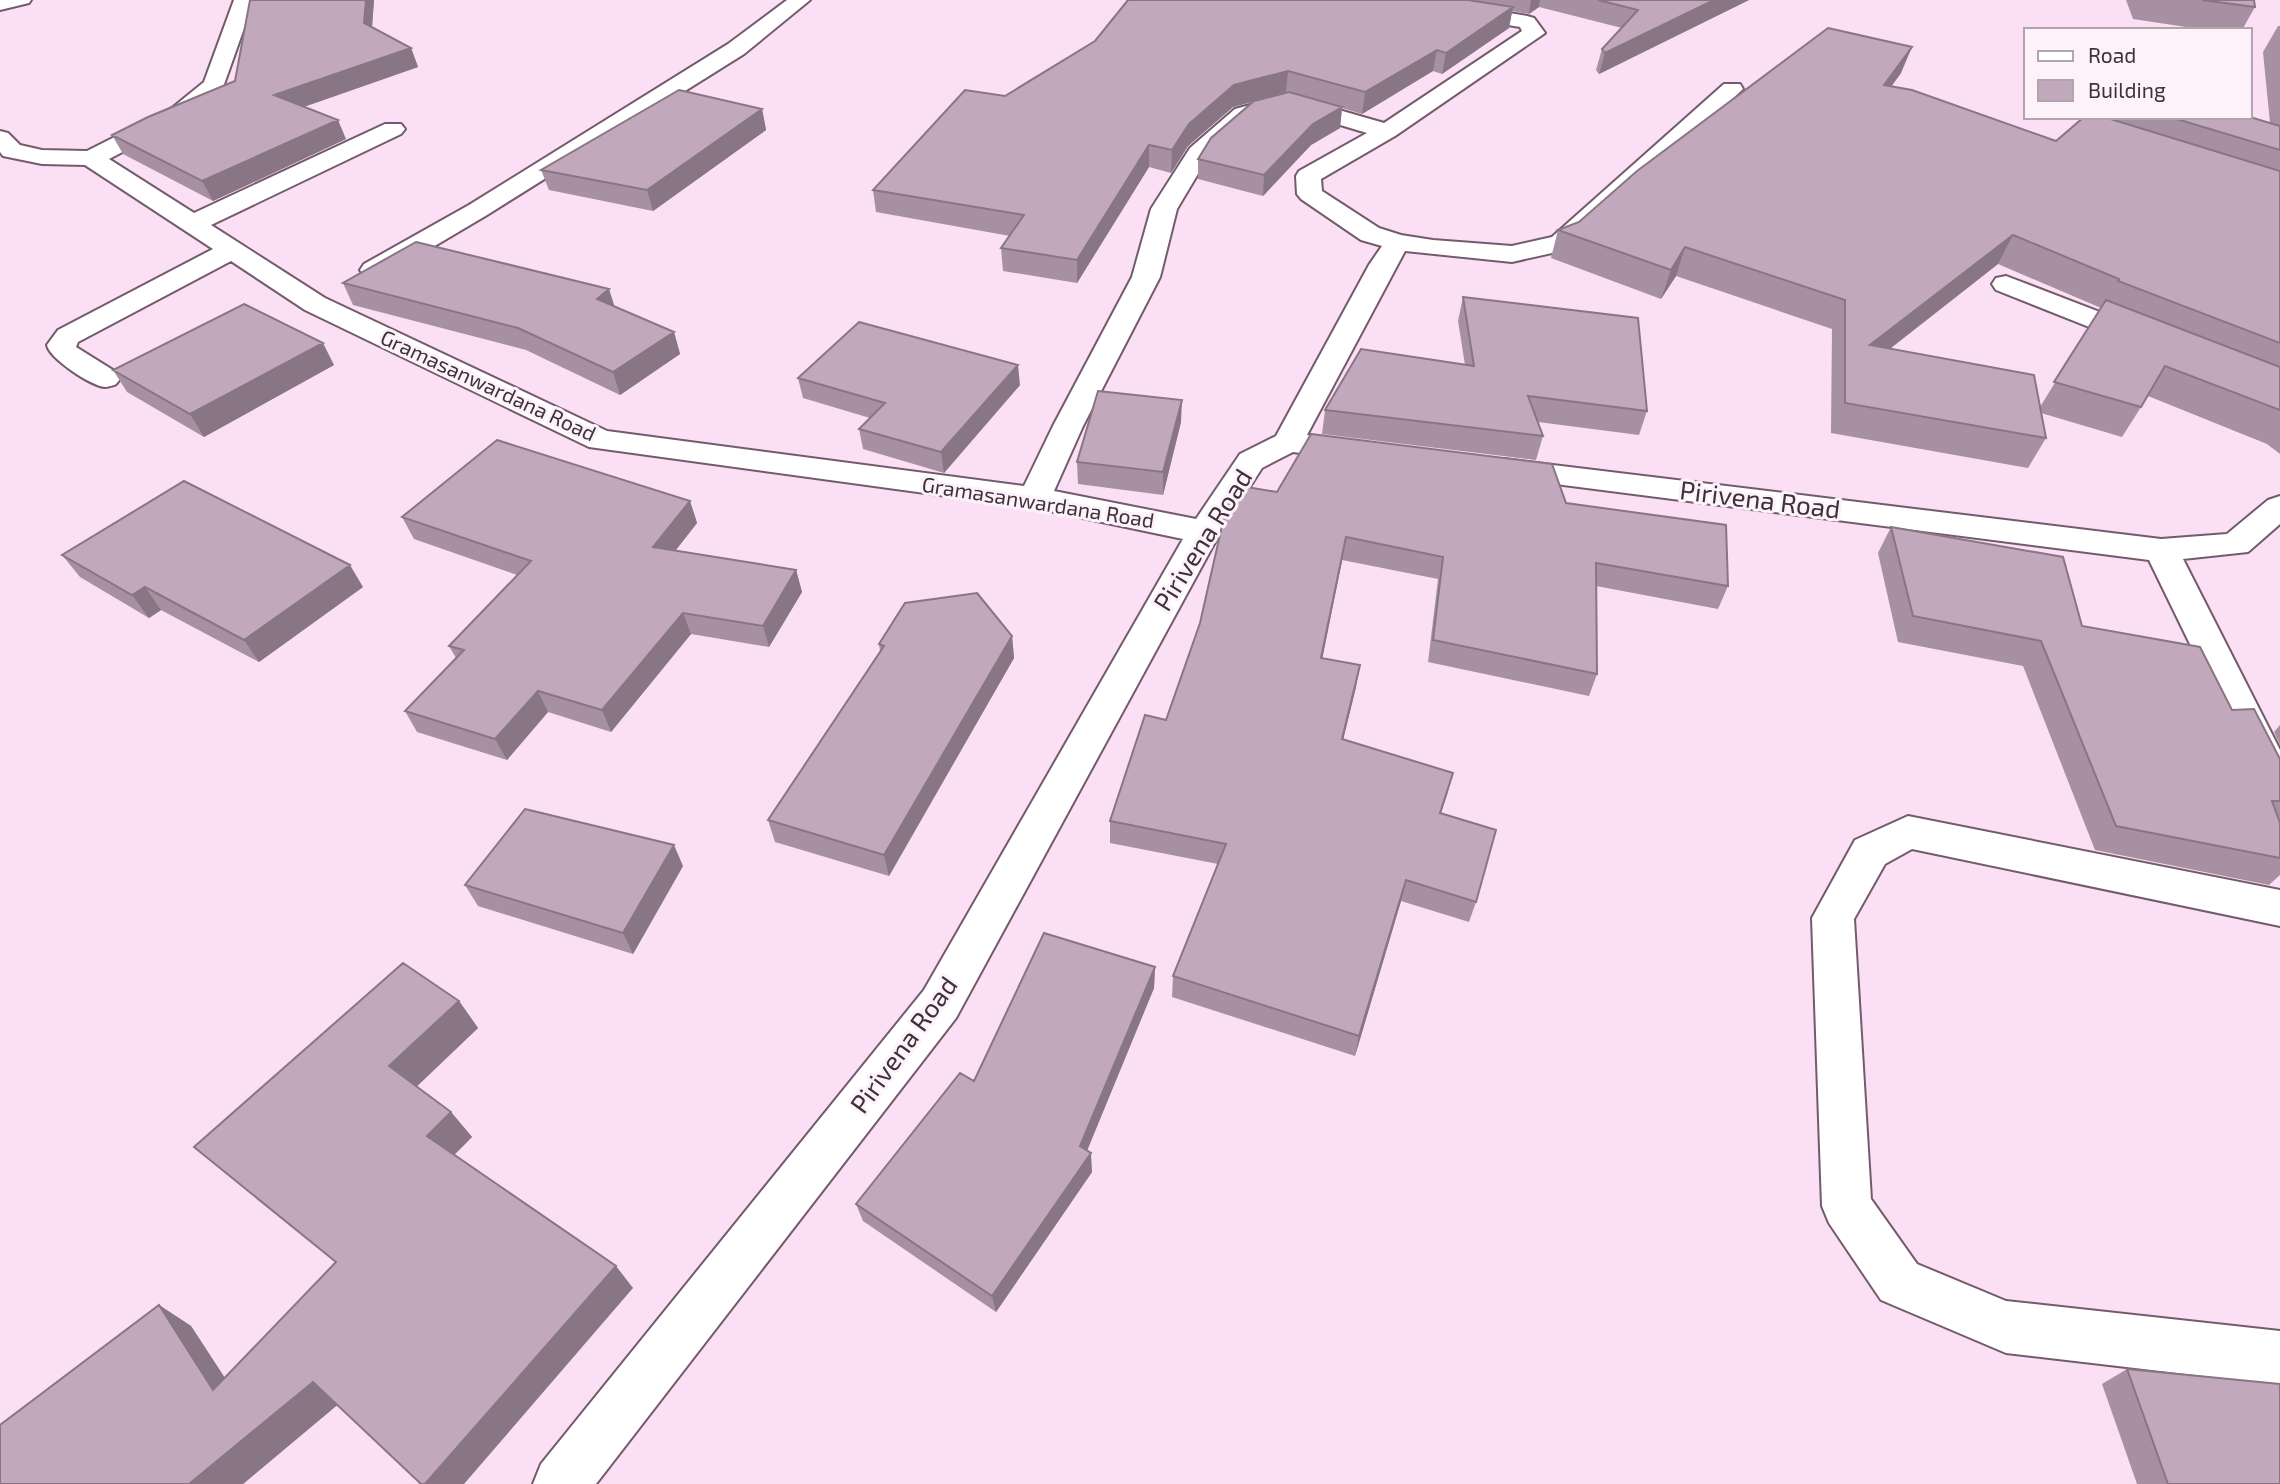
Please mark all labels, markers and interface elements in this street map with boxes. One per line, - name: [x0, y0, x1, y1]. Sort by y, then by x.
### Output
- legend: [2024, 28, 2252, 119]
- text: Road: [2088, 42, 2136, 67]
- text: Building: [2088, 77, 2166, 102]
- street label: Gramasanwardana Road: [377, 324, 600, 446]
- street label: Pirivena Road: [1146, 463, 1258, 616]
- street label: Gramasanwardana Road: [920, 471, 1156, 532]
- street label: Pirivena Road: [1678, 473, 1842, 524]
- street label: Pirivena Road: [843, 970, 963, 1118]

